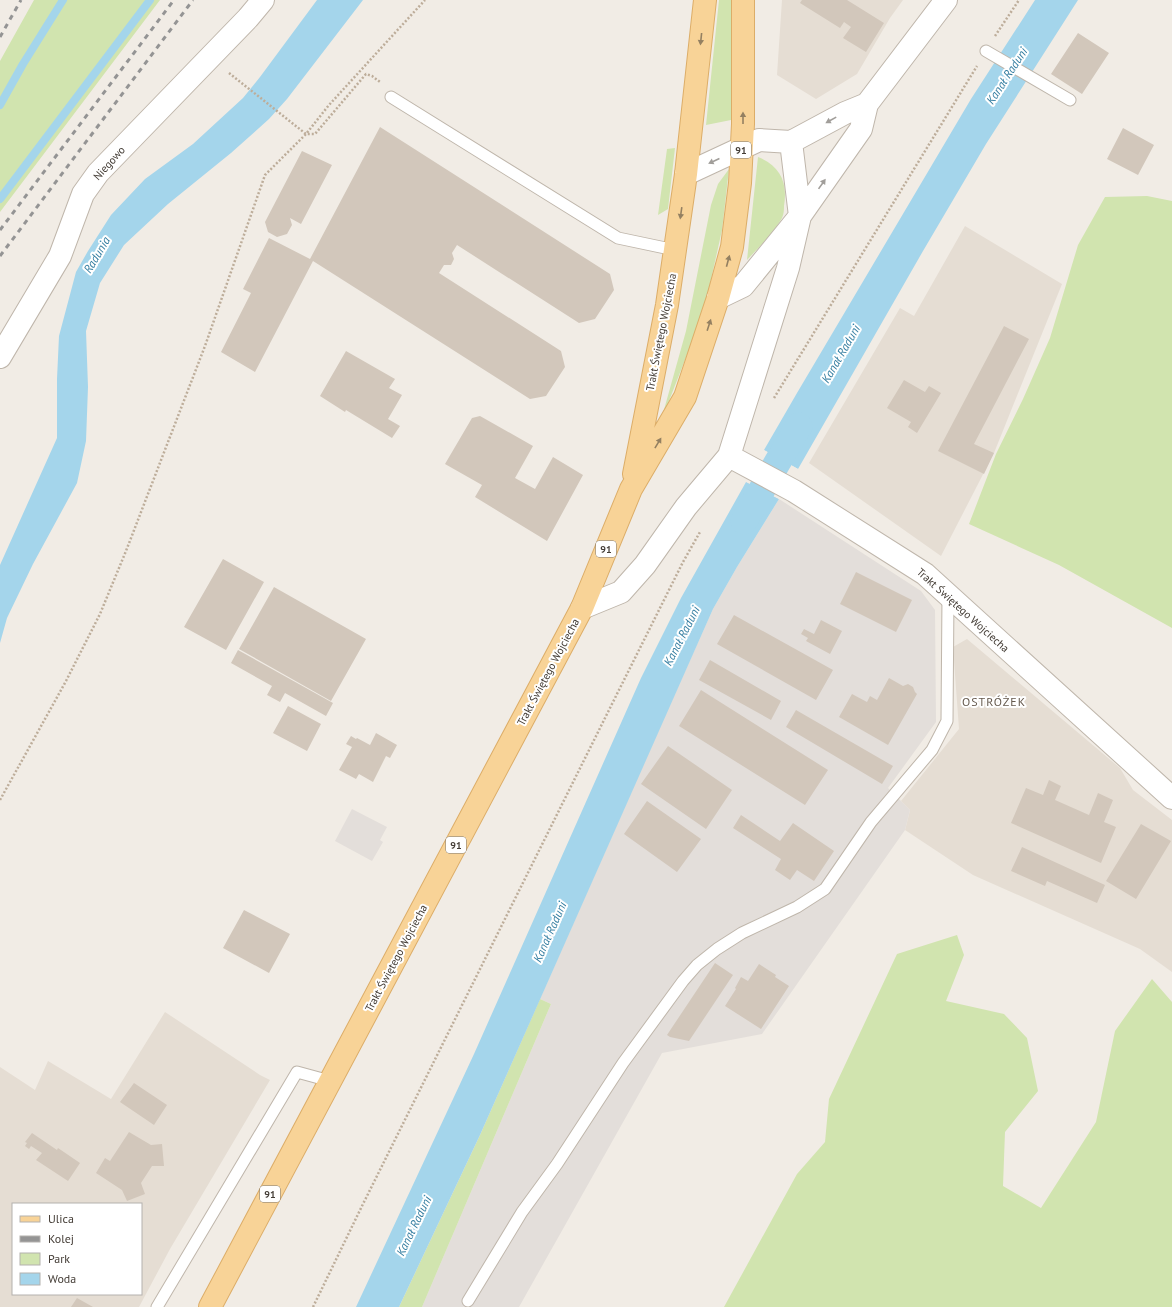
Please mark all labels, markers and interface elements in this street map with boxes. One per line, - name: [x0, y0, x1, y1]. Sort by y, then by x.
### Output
- one-way arrow: [698, 33, 704, 45]
- water label: Kanał Raduni: [983, 44, 1031, 107]
- one-way arrow: [740, 111, 746, 124]
- one-way arrow: [826, 117, 837, 124]
- road number: 91: [731, 142, 751, 158]
- street label: Niegowo: [90, 143, 128, 183]
- one-way arrow: [708, 158, 720, 164]
- one-way arrow: [818, 179, 826, 189]
- one-way arrow: [678, 207, 684, 219]
- water label: Radunia: [80, 234, 113, 276]
- one-way arrow: [725, 254, 731, 266]
- street label: Trakt Świętego Wojciecha: [643, 272, 679, 392]
- one-way arrow: [707, 318, 713, 330]
- water label: Kanał Raduni: [818, 321, 864, 386]
- one-way arrow: [654, 437, 661, 449]
- road number: 91: [596, 541, 616, 557]
- street label: Trakt Świętego Wojciecha: [914, 565, 1012, 655]
- water label: Kanał Raduni: [660, 603, 703, 668]
- street label: Trakt Świętego Wojciecha: [514, 616, 582, 728]
- district label: OSTRÓŻEK: [962, 694, 1026, 709]
- road number: 91: [446, 837, 466, 853]
- water label: Kanał Raduni: [530, 898, 570, 964]
- street label: Trakt Świętego Wojciecha: [362, 902, 430, 1014]
- road number: 91: [260, 1186, 280, 1202]
- water label: Kanał Raduni: [393, 1193, 435, 1258]
- legend: [12, 1203, 142, 1295]
- text: Ulica: [48, 1211, 74, 1226]
- text: Kolej: [48, 1231, 74, 1246]
- text: Park: [48, 1251, 70, 1266]
- text: Woda: [48, 1271, 76, 1286]

